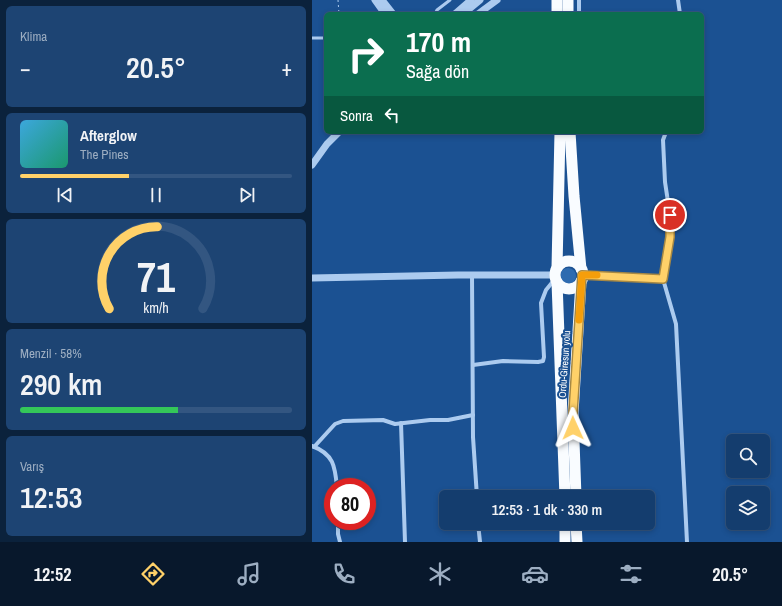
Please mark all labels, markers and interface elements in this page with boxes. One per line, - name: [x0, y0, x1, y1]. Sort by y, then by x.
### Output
- text: 170 m: [406, 23, 471, 61]
- text: Klima: [20, 28, 47, 45]
- icon: right: [340, 28, 392, 80]
- text: 20.5°: [126, 47, 186, 87]
- text: −: [20, 53, 31, 83]
- text: +: [281, 53, 292, 83]
- text: Sağa dön: [406, 59, 469, 84]
- icon: left: [381, 104, 403, 126]
- text: Sonra: [340, 105, 373, 126]
- text: Afterglow: [80, 125, 137, 146]
- text: The Pines: [80, 146, 129, 163]
- icon: previous: [54, 184, 76, 206]
- icon: pause: [145, 184, 167, 206]
- icon: next: [236, 184, 258, 206]
- pin: [653, 198, 687, 232]
- icon: arrive: [659, 204, 681, 226]
- text: 71: [137, 249, 175, 305]
- text: km/h: [143, 298, 169, 317]
- street label: Ordu-Giresun yolu: [556, 330, 573, 398]
- text: Menzil · 58%: [20, 345, 82, 362]
- text: 290 km: [20, 364, 102, 404]
- position arrow: [552, 407, 594, 449]
- map controls: [726, 434, 770, 530]
- button: search: [726, 434, 770, 478]
- text: Varış: [20, 458, 44, 475]
- text: 12:53: [20, 477, 82, 517]
- speed limit sign: 80: [324, 478, 376, 530]
- button: layers: [726, 486, 770, 530]
- text: 12:53 · 1 dk · 330 m: [492, 499, 602, 520]
- icon: directions: [139, 560, 167, 588]
- icon: music: [235, 560, 263, 588]
- icon: phone: [330, 560, 358, 588]
- icon: climate: [426, 560, 454, 588]
- icon: car: [521, 560, 549, 588]
- icon: filters: [617, 560, 645, 588]
- text: 12:52: [34, 562, 72, 587]
- text: 20.5°: [712, 562, 748, 587]

